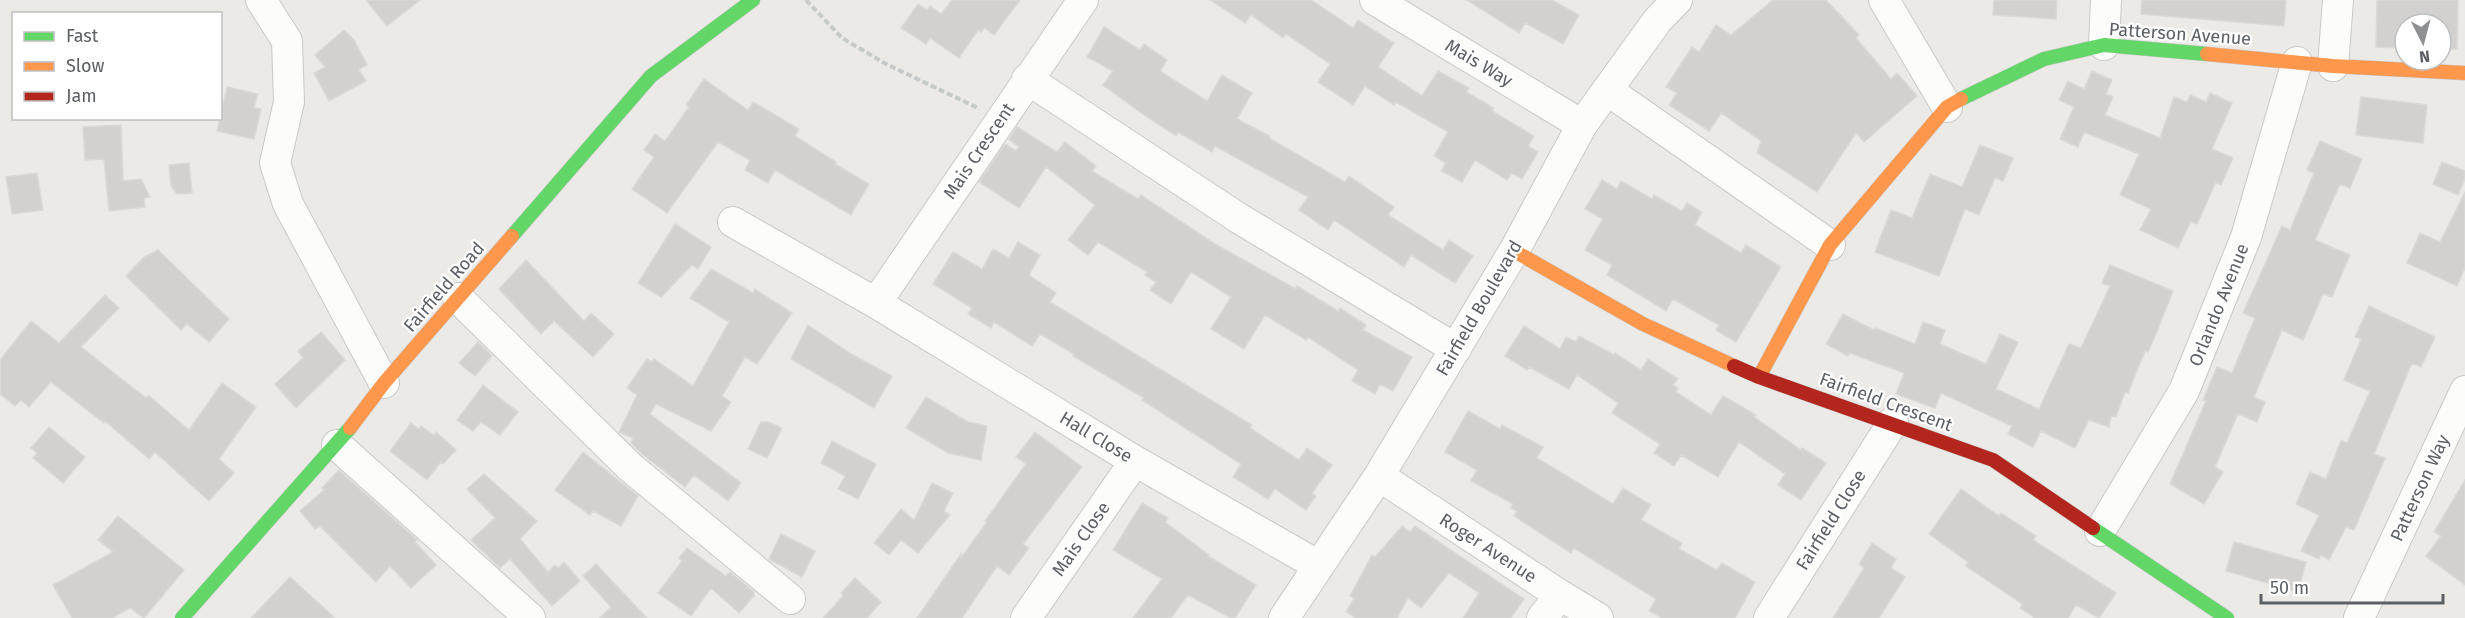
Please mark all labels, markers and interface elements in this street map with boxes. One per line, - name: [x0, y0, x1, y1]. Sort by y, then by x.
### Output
- legend: [12, 12, 222, 120]
- north arrow: [2393, 12, 2453, 72]
- street label: Patterson Avenue: [2108, 18, 2252, 50]
- text: Fast: [66, 25, 99, 47]
- street label: Mais Way: [1441, 34, 1517, 92]
- text: N: [2418, 46, 2431, 66]
- text: Slow: [66, 55, 105, 77]
- text: Jam: [66, 85, 97, 107]
- street label: Mais Crescent: [939, 98, 1020, 203]
- street label: Fairfield Boulevard: [1431, 236, 1527, 380]
- street label: Fairfield Road: [399, 238, 489, 336]
- street label: Orlando Avenue: [2184, 240, 2254, 370]
- street label: Fairfield Crescent: [1816, 368, 1956, 436]
- street label: Hall Close: [1056, 407, 1136, 467]
- street label: Patterson Way: [2386, 431, 2454, 545]
- street label: Fairfield Close: [1791, 466, 1871, 574]
- street label: Mais Close: [1047, 498, 1115, 580]
- street label: Roger Avenue: [1435, 508, 1541, 588]
- scale bar: [2261, 567, 2442, 605]
- text: 50 m: [2270, 577, 2309, 599]

